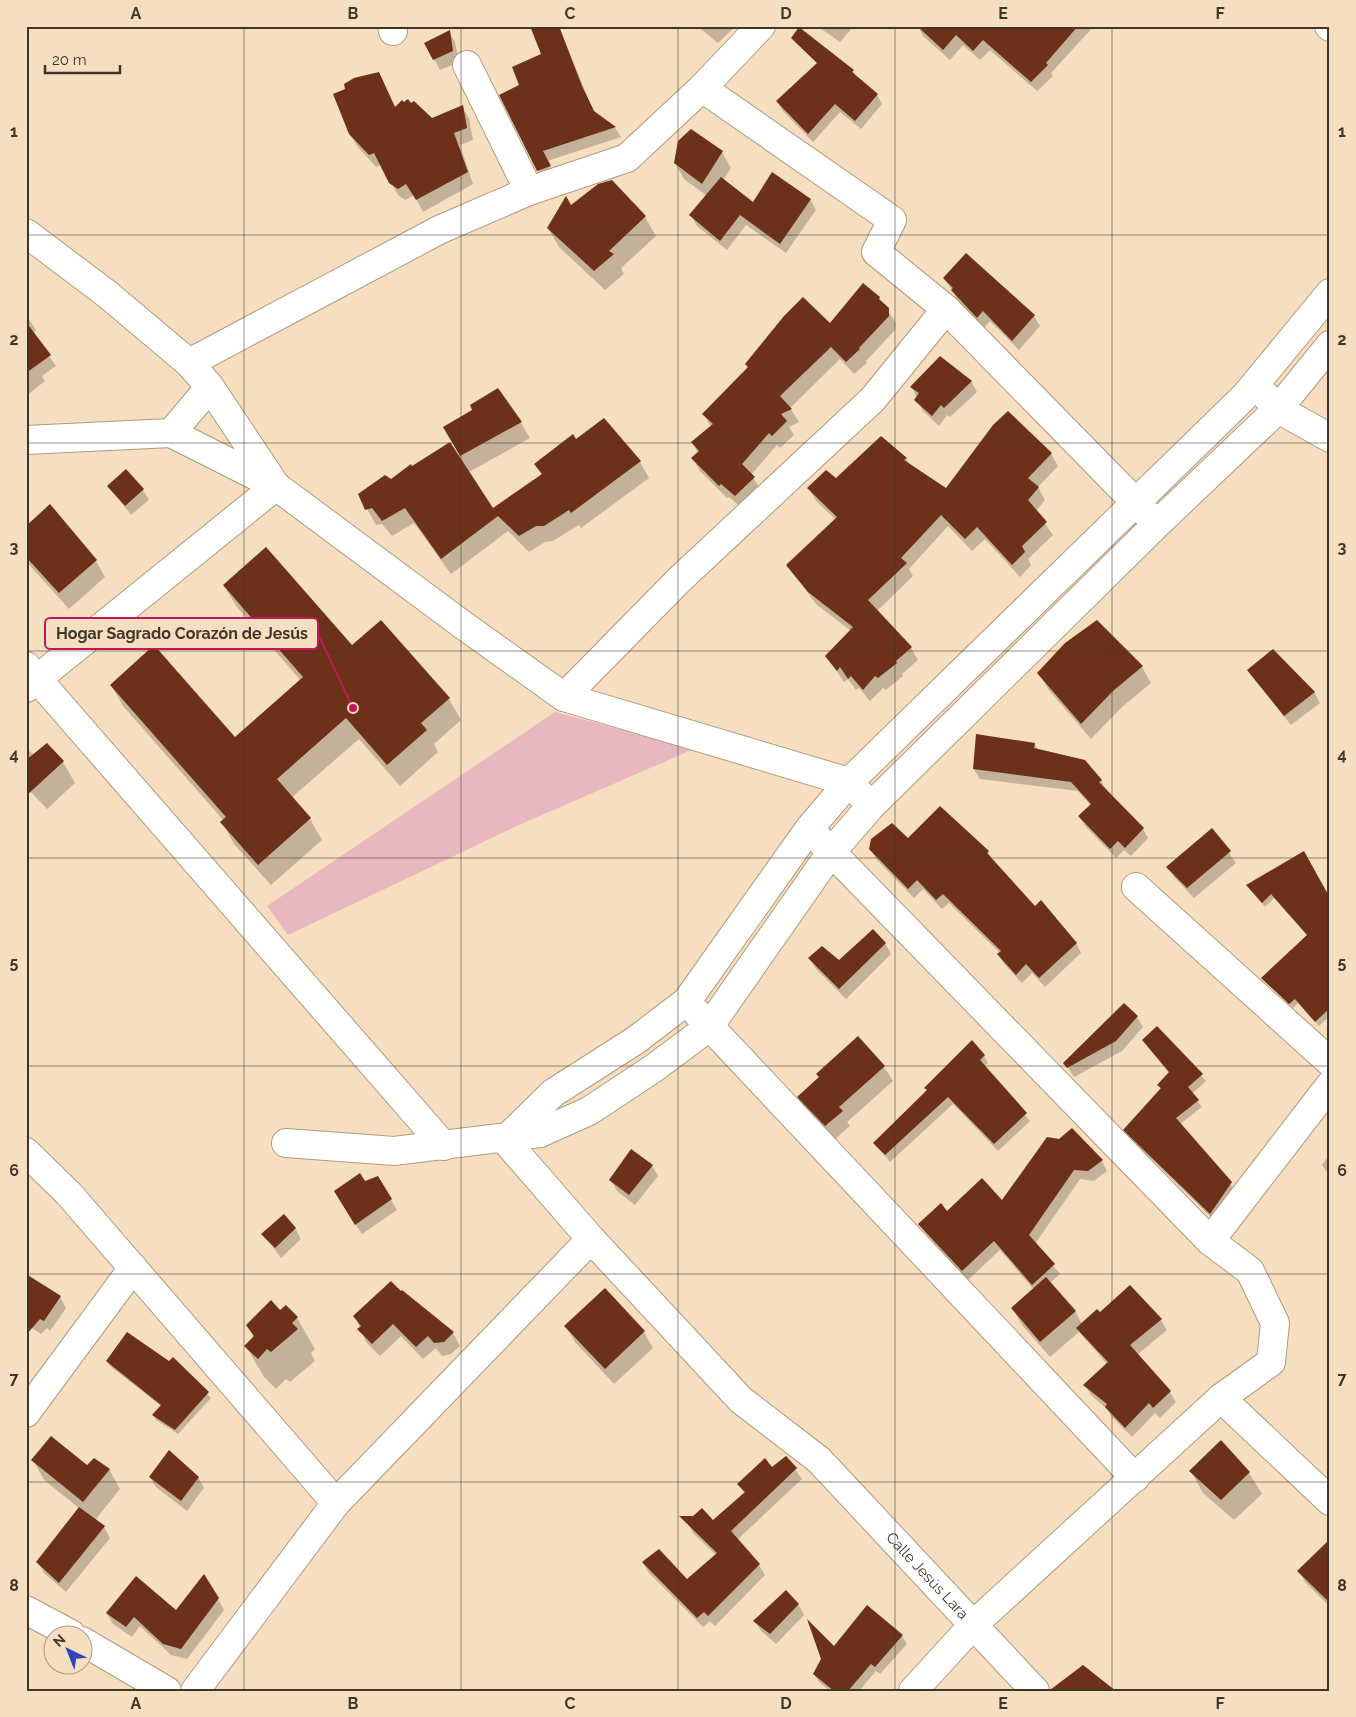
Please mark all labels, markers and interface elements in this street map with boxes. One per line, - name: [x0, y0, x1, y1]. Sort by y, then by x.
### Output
- text: A: [131, 4, 142, 23]
- text: B: [348, 4, 359, 23]
- text: C: [565, 4, 576, 23]
- text: D: [780, 4, 792, 23]
- text: E: [998, 4, 1008, 23]
- text: F: [1215, 4, 1225, 23]
- scale bar: [45, 42, 120, 74]
- text: 20 m: [52, 51, 87, 69]
- text: 1: [10, 122, 18, 141]
- text: 1: [1338, 122, 1346, 141]
- text: 2: [9, 330, 19, 349]
- text: 2: [1337, 330, 1347, 349]
- text: 3: [10, 538, 19, 557]
- text: 3: [1338, 538, 1347, 557]
- callout: Hogar Sagrado Corazón de Jesús: [45, 618, 318, 649]
- text: Hogar Sagrado Corazón de Jesús: [56, 624, 308, 643]
- text: 4: [9, 745, 19, 764]
- text: 4: [1337, 745, 1347, 764]
- text: 5: [10, 953, 19, 972]
- text: 5: [1338, 953, 1347, 972]
- text: 6: [9, 1161, 19, 1180]
- text: 6: [1337, 1161, 1347, 1180]
- text: 7: [10, 1369, 19, 1388]
- text: 7: [1338, 1369, 1347, 1388]
- street label: Calle Jesús Lara: [882, 1529, 972, 1623]
- text: 8: [9, 1576, 19, 1595]
- text: 8: [1337, 1576, 1347, 1595]
- north arrow: [42, 1624, 92, 1674]
- text: N: [50, 1631, 68, 1650]
- text: A: [131, 1694, 142, 1713]
- text: B: [348, 1694, 359, 1713]
- text: C: [565, 1694, 576, 1713]
- text: D: [780, 1694, 792, 1713]
- text: E: [998, 1694, 1008, 1713]
- text: F: [1215, 1694, 1225, 1713]

